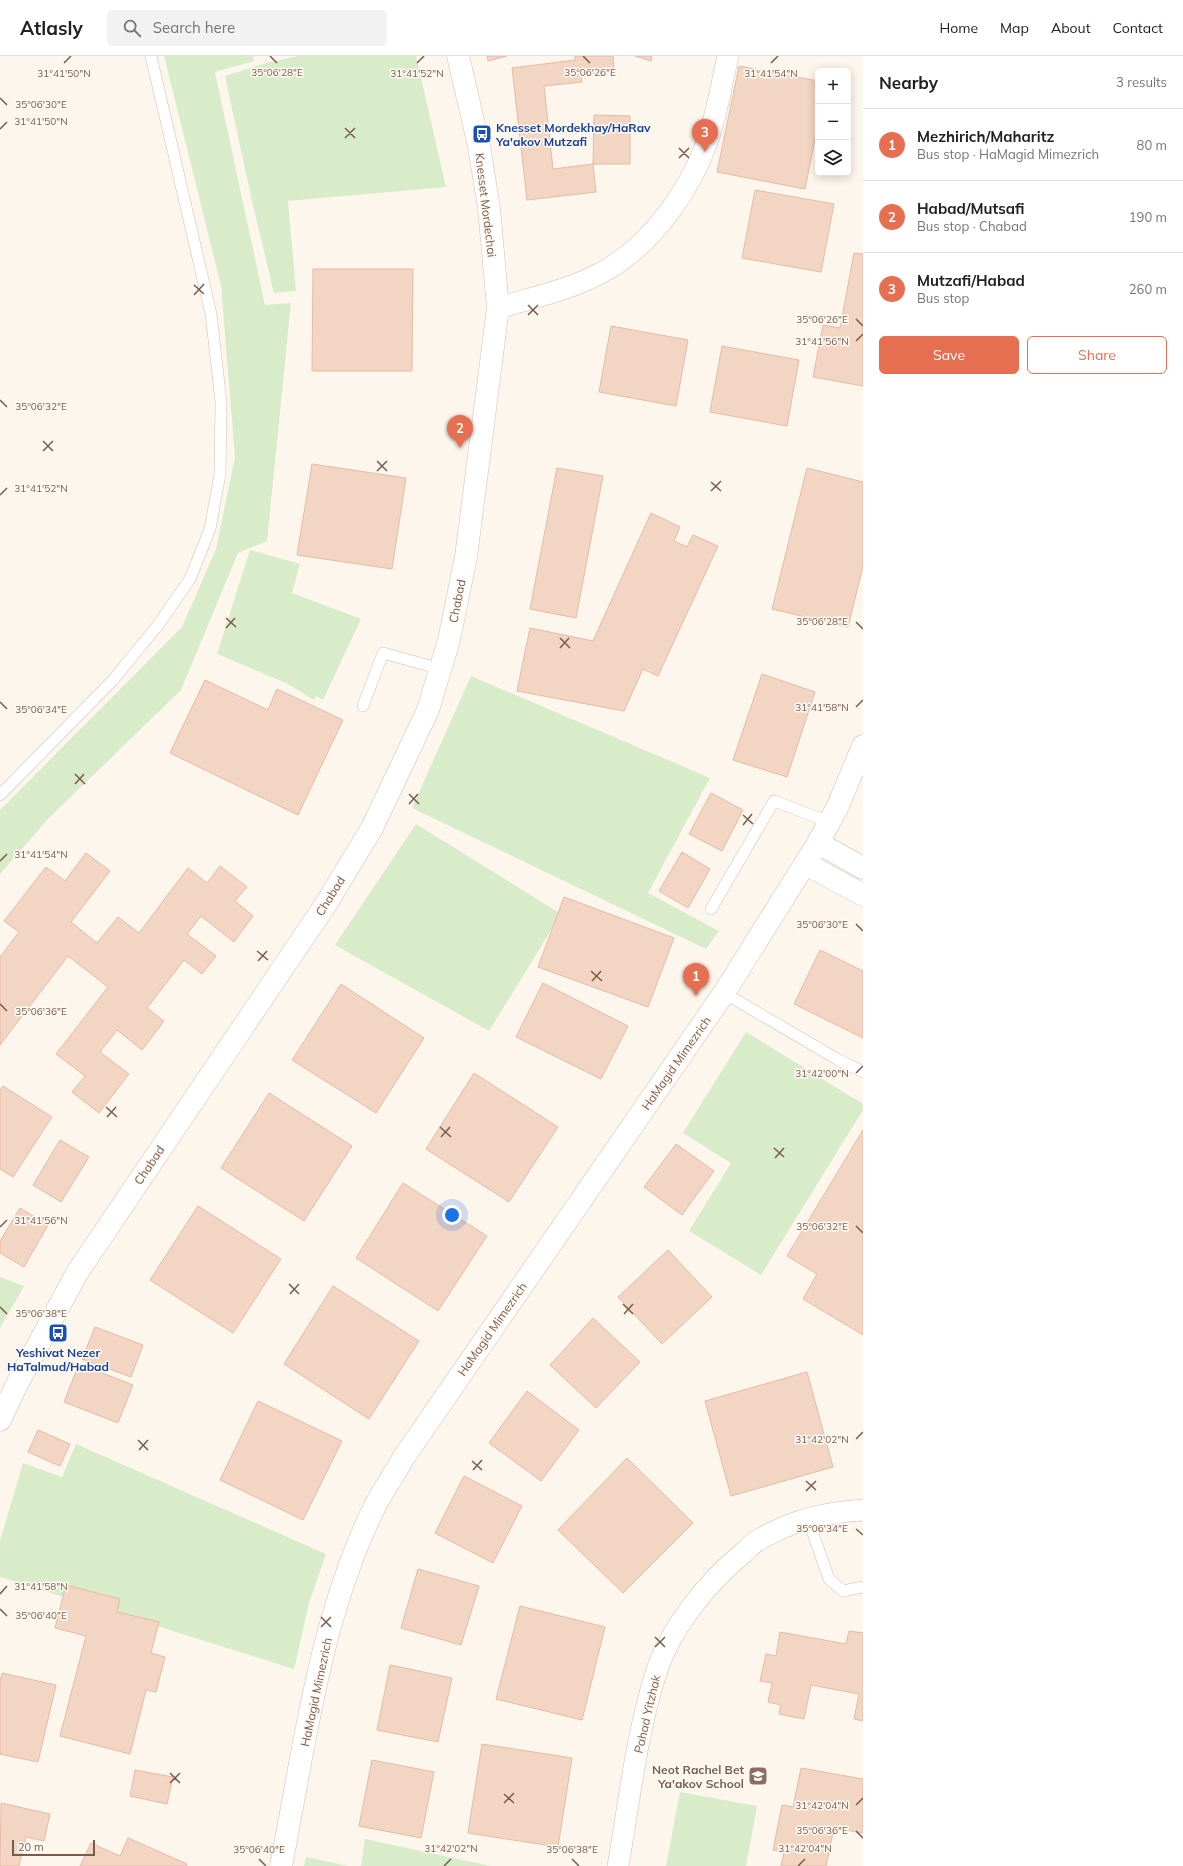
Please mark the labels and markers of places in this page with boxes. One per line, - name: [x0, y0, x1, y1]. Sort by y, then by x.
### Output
- pin: 3: [692, 119, 718, 152]
- place label: Knesset Mordekhay/HaRav Ya'akov Mutzafi: [495, 120, 651, 149]
- bus stop icon: Knesset Mordekhay/HaRav Ya'akov Mutzafi: [471, 123, 493, 145]
- pin: 2: [447, 415, 473, 448]
- pin: 1: [683, 963, 709, 996]
- bus stop icon: Yeshivat Nezer HaTalmud/Habad: [47, 1322, 69, 1344]
- place label: Yeshivat Nezer HaTalmud/Habad: [7, 1345, 109, 1374]
- place label: Neot Rachel Bet Ya'akov School: [652, 1762, 744, 1791]
- school or university icon: Neot Rachel Bet Ya'akov School: [747, 1765, 769, 1787]

